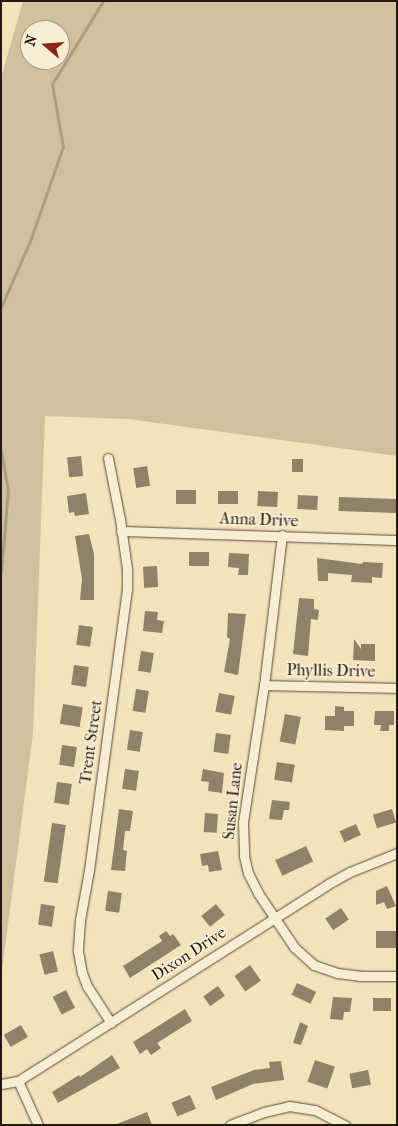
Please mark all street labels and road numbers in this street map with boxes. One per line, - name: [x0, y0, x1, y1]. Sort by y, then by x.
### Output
- street label: Anna Drive: [219, 509, 299, 531]
- street label: Phyllis Drive: [287, 661, 375, 681]
- street label: Trent Street: [76, 699, 106, 785]
- street label: Susan Lane: [219, 761, 247, 841]
- street label: Dixon Drive: [148, 923, 230, 985]

